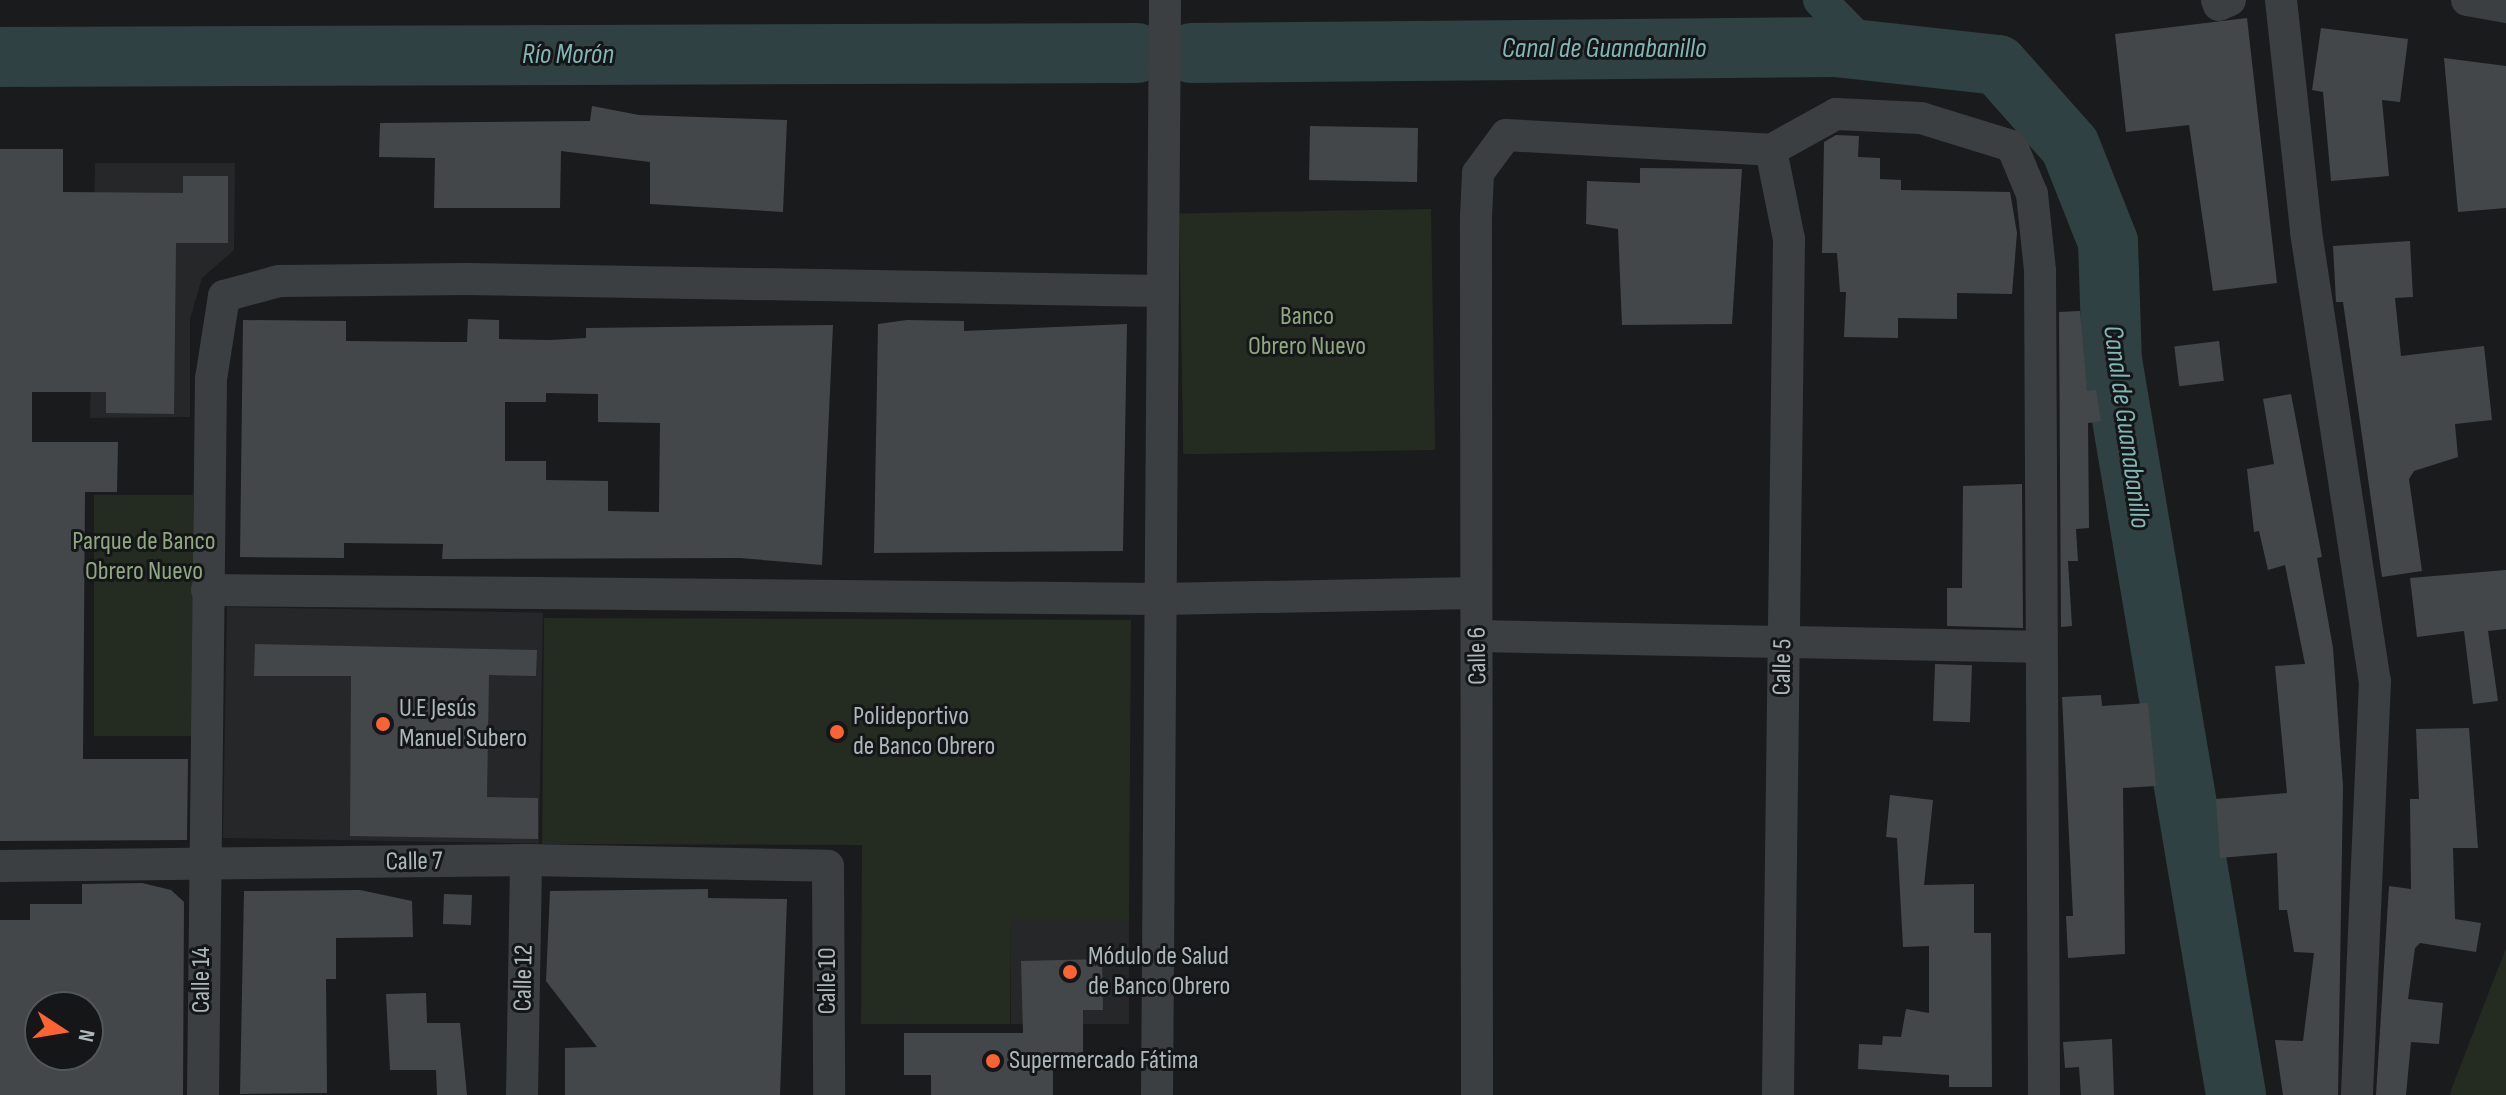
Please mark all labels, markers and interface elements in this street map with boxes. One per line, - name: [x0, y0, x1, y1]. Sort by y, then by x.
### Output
- water label: Canal de Guanabanillo: [1502, 32, 1706, 66]
- water label: Río Morón: [522, 38, 614, 72]
- park label: Banco Obrero Nuevo: [1248, 301, 1366, 362]
- water label: Canal de Guanabanillo: [2095, 323, 2157, 531]
- park label: Parque de Banco Obrero Nuevo: [72, 526, 216, 588]
- street label: Calle 6: [1462, 627, 1494, 685]
- street label: Calle 5: [1767, 638, 1799, 696]
- place label: U.E Jesús Manuel Subero: [399, 693, 527, 754]
- place label: Polideportivo de Banco Obrero: [853, 701, 995, 762]
- marker: U.E Jesús Manuel Subero: [374, 715, 392, 733]
- marker: Polideportivo de Banco Obrero: [828, 723, 846, 741]
- street label: Calle 7: [385, 846, 443, 878]
- place label: Módulo de Salud de Banco Obrero: [1088, 941, 1230, 1002]
- street label: Calle 12: [508, 944, 540, 1012]
- street label: Calle 14: [186, 947, 218, 1013]
- street label: Calle 10: [812, 947, 844, 1015]
- marker: Módulo de Salud de Banco Obrero: [1059, 961, 1081, 983]
- north arrow: [24, 991, 104, 1071]
- text: N: [72, 1027, 100, 1044]
- place label: Supermercado Fátima: [1009, 1045, 1199, 1077]
- marker: Supermercado Fátima: [984, 1052, 1002, 1070]

